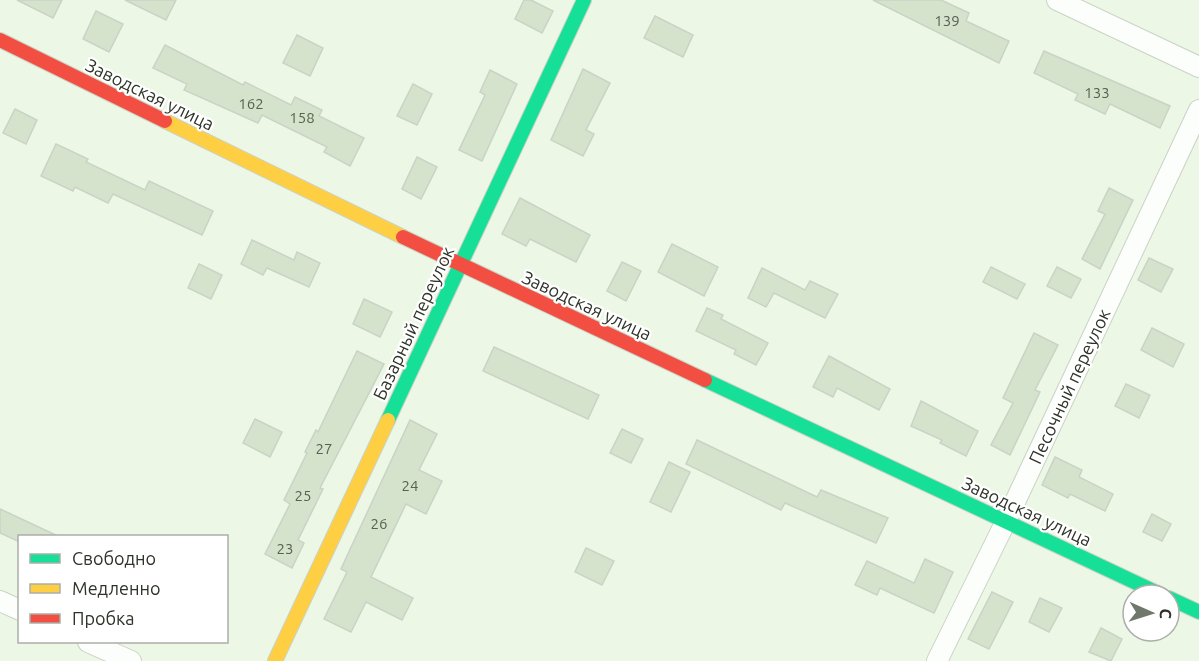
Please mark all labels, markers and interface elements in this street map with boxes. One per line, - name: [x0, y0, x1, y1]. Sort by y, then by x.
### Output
- house number: 139: [934, 12, 960, 29]
- street label: Заводская улица: [83, 54, 217, 134]
- house number: 133: [1084, 84, 1110, 101]
- house number: 162: [238, 95, 264, 112]
- house number: 158: [289, 109, 315, 126]
- street label: Базарный переулок: [369, 243, 457, 403]
- street label: Заводская улица: [519, 266, 655, 344]
- street label: Песочный переулок: [1024, 305, 1114, 467]
- house number: 27: [316, 440, 332, 457]
- street label: Заводская улица: [959, 472, 1095, 550]
- house number: 24: [402, 477, 418, 494]
- house number: 25: [295, 487, 311, 504]
- house number: 26: [371, 515, 387, 532]
- legend: [18, 535, 228, 643]
- house number: 23: [277, 540, 293, 557]
- text: Свободно: [72, 548, 156, 568]
- text: Медленно: [72, 578, 161, 598]
- north arrow: [1121, 583, 1181, 643]
- text: Пробка: [72, 608, 135, 628]
- text: С: [1157, 608, 1175, 619]

